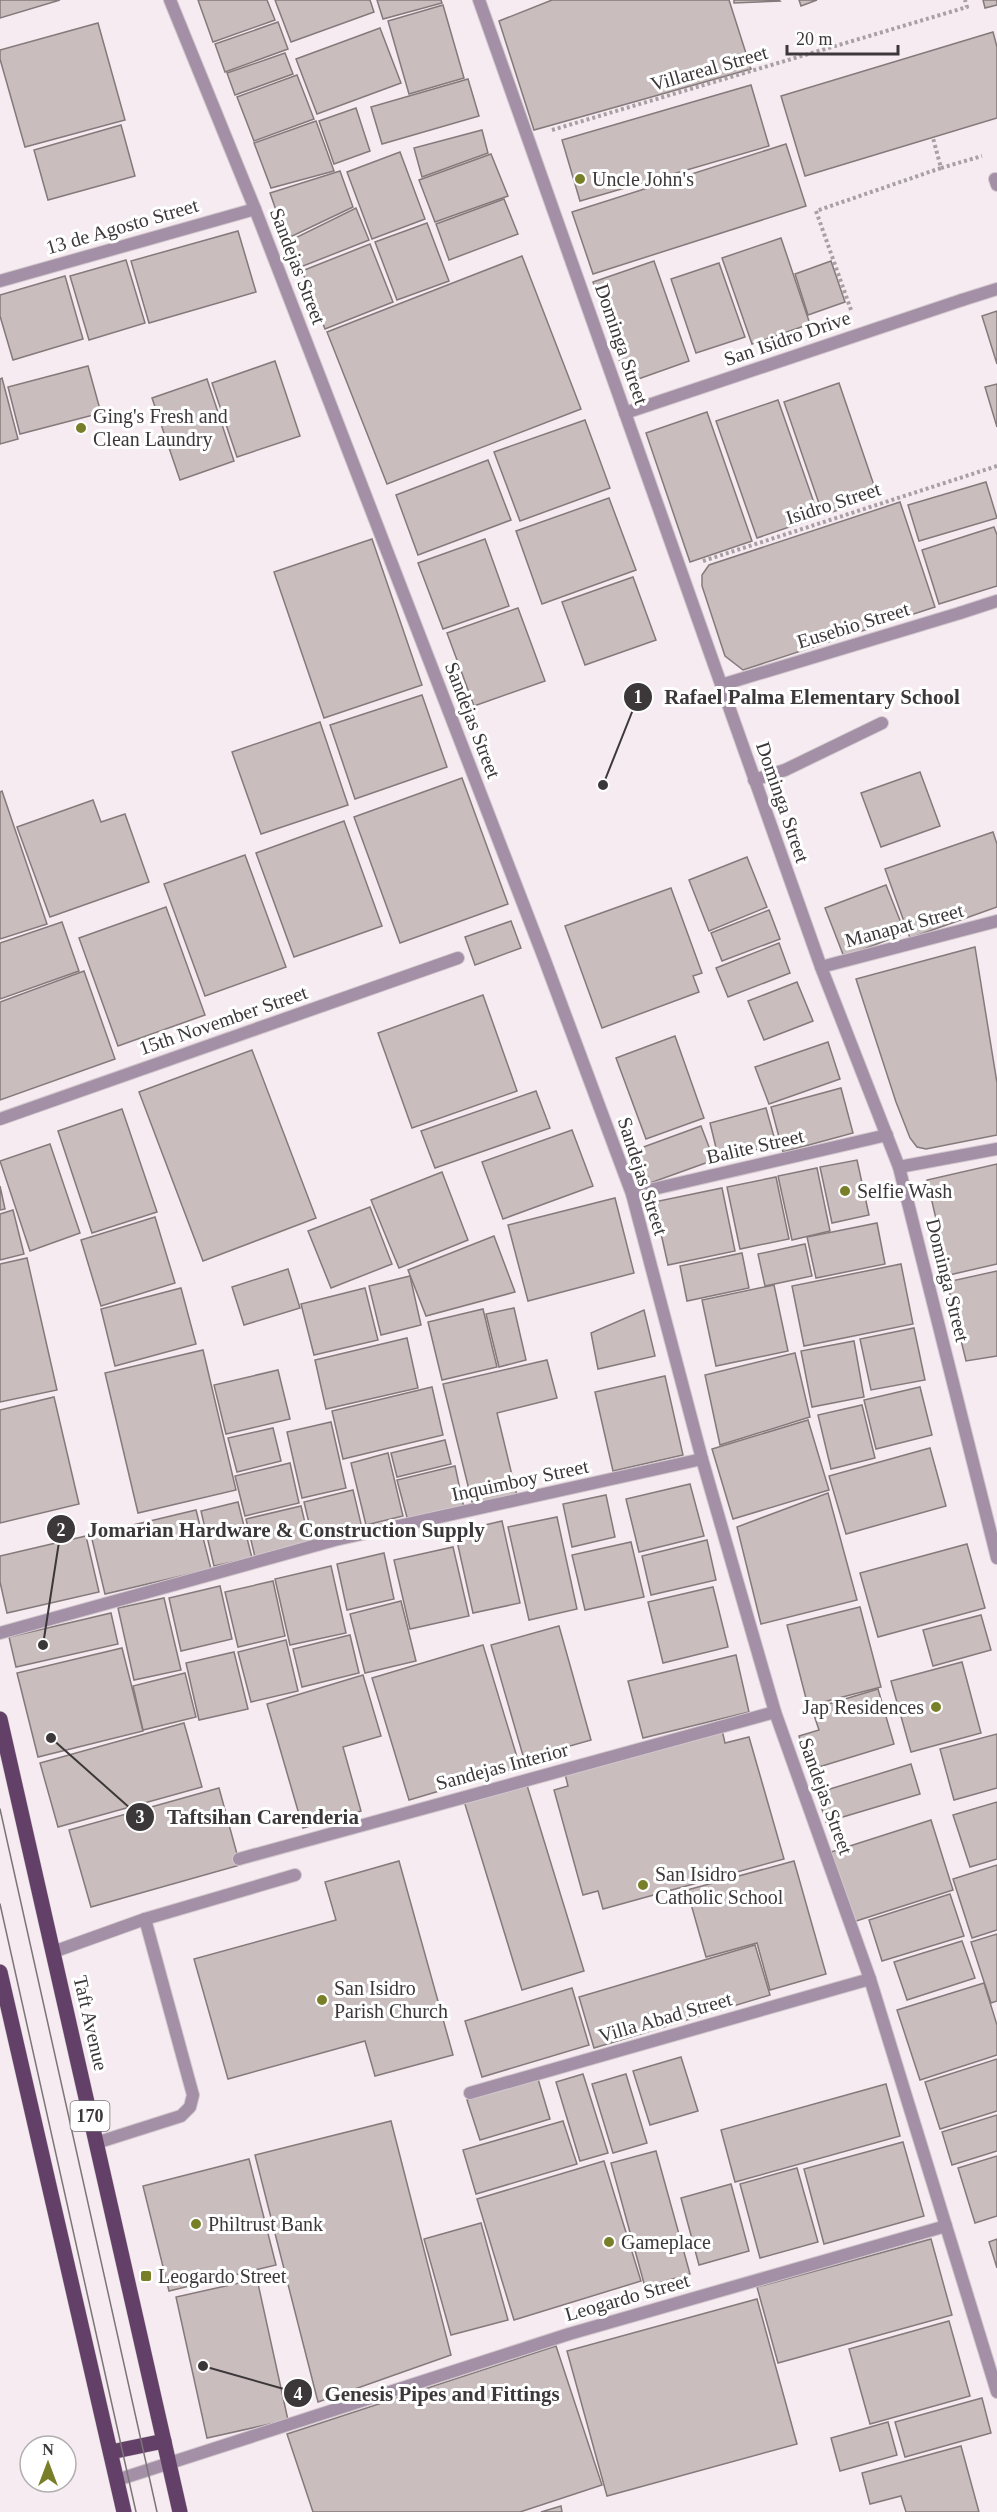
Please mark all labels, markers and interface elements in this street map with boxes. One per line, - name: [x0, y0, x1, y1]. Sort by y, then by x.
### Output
- scale bar: [787, 18, 898, 56]
- text: 20 m: [796, 29, 833, 49]
- street label: Villareal Street: [648, 41, 770, 95]
- place label: Uncle John's: [592, 168, 694, 190]
- marker: Uncle John's: [573, 172, 587, 186]
- street label: 13 de Agosto Street: [43, 194, 201, 259]
- street label: Sandejas Street: [265, 205, 330, 328]
- street label: Dominga Street: [590, 281, 653, 408]
- street label: San Isidro Drive: [721, 306, 853, 370]
- place label: Ging's Fresh and Clean Laundry: [93, 405, 228, 451]
- marker: Ging's Fresh and Clean Laundry: [74, 421, 88, 435]
- street label: Isidro Street: [783, 477, 884, 529]
- street label: Eusebio Street: [794, 597, 912, 652]
- street label: Sandejas Street: [440, 659, 505, 782]
- callout: Rafael Palma Elementary School: [623, 677, 972, 716]
- text: Rafael Palma Elementary School: [664, 685, 960, 709]
- text: 1: [634, 687, 643, 707]
- street label: Dominga Street: [751, 739, 814, 866]
- street label: Manapat Street: [842, 899, 966, 952]
- street label: 15th November Street: [136, 981, 310, 1059]
- street label: Sandejas Street: [613, 1114, 673, 1238]
- street label: Balite Street: [704, 1124, 806, 1168]
- place label: Selfie Wash: [857, 1180, 952, 1202]
- marker: Selfie Wash: [838, 1184, 852, 1198]
- street label: Dominga Street: [921, 1216, 974, 1344]
- street label: Inquimboy Street: [450, 1455, 591, 1506]
- callout: Jomarian Hardware & Construction Supply: [46, 1510, 497, 1549]
- text: Jomarian Hardware & Construction Supply: [87, 1518, 485, 1542]
- text: 2: [57, 1520, 66, 1540]
- place label: Jap Residences: [802, 1696, 924, 1719]
- marker: Jap Residences: [929, 1700, 943, 1714]
- street label: Sandejas Street: [794, 1735, 857, 1858]
- street label: Sandejas Interior: [433, 1738, 571, 1795]
- callout: Taftsihan Carenderia: [125, 1797, 371, 1836]
- text: Taftsihan Carenderia: [167, 1805, 359, 1829]
- text: 3: [136, 1807, 145, 1827]
- place label: San Isidro Catholic School: [655, 1863, 784, 1908]
- marker: San Isidro Catholic School: [636, 1878, 650, 1892]
- street label: Taft Avenue: [69, 1973, 113, 2073]
- place label: San Isidro Parish Church: [334, 1977, 448, 2022]
- street label: Villa Abad Street: [596, 1987, 735, 2047]
- marker: San Isidro Parish Church: [315, 1993, 329, 2007]
- road number: 170: [70, 2101, 110, 2131]
- place label: Philtrust Bank: [208, 2213, 323, 2235]
- marker: Philtrust Bank: [189, 2217, 203, 2231]
- place label: Gameplace: [621, 2231, 711, 2254]
- marker: Gameplace: [602, 2235, 616, 2249]
- place label: Leogardo Street: [158, 2265, 287, 2288]
- marker: Leogardo Street: [139, 2269, 153, 2283]
- street label: Leogardo Street: [562, 2269, 692, 2326]
- callout: Genesis Pipes and Fittings: [283, 2374, 572, 2413]
- text: Genesis Pipes and Fittings: [324, 2382, 560, 2406]
- text: 4: [294, 2384, 303, 2404]
- north arrow: [18, 2434, 78, 2494]
- text: N: [42, 2441, 54, 2458]

